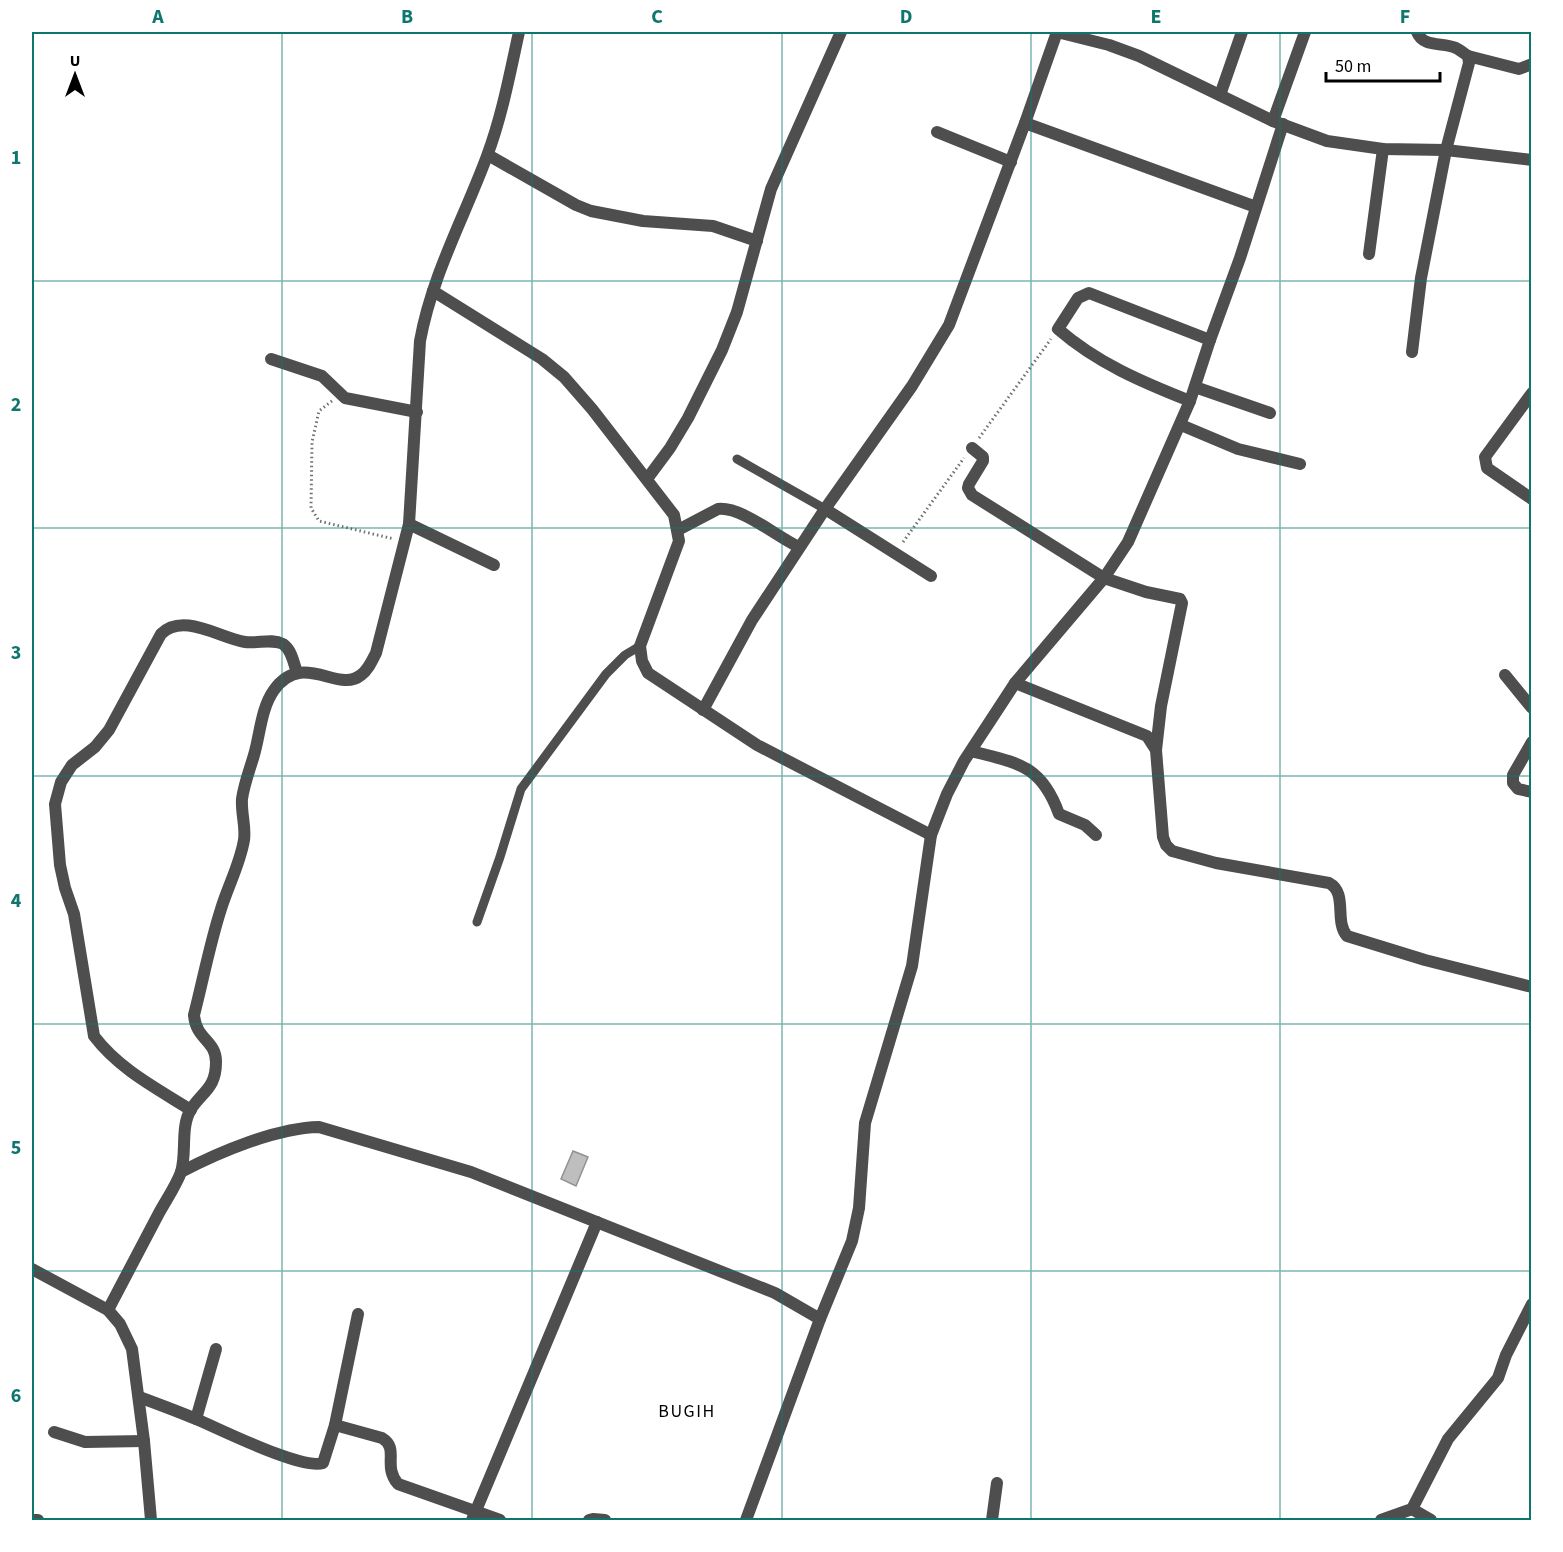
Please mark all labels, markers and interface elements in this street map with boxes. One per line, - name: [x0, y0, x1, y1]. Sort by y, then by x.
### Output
- text: A: [151, 3, 164, 31]
- text: B: [401, 3, 413, 31]
- text: C: [651, 3, 663, 31]
- text: D: [900, 3, 912, 31]
- text: E: [1151, 3, 1161, 31]
- text: F: [1400, 3, 1410, 31]
- north arrow: [45, 45, 105, 105]
- scale bar: [1326, 45, 1440, 83]
- text: U: [70, 50, 80, 72]
- text: 50 m: [1335, 54, 1371, 79]
- text: 1: [11, 144, 21, 172]
- text: 2: [11, 391, 21, 419]
- text: 3: [11, 639, 21, 667]
- text: 4: [11, 887, 22, 915]
- text: 5: [11, 1134, 21, 1162]
- text: 6: [11, 1382, 21, 1410]
- district label: BUGIH: [658, 1399, 716, 1424]

